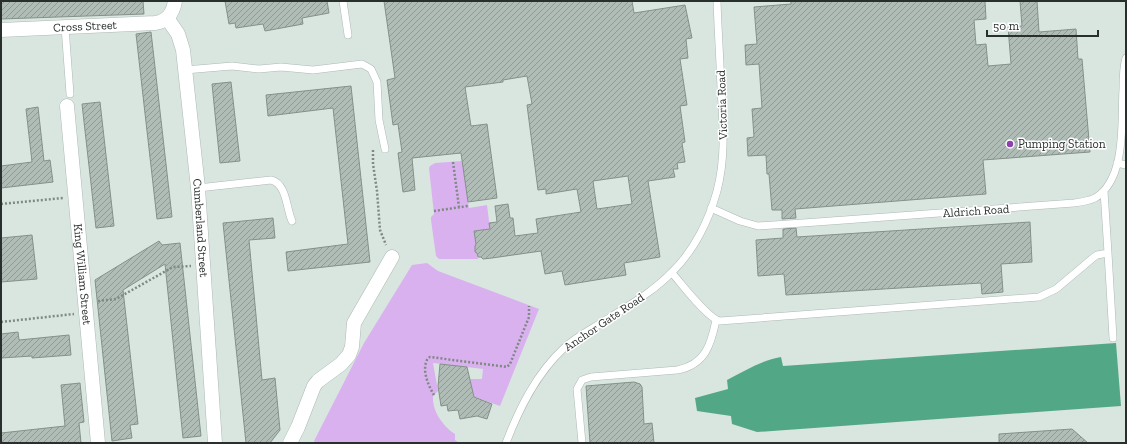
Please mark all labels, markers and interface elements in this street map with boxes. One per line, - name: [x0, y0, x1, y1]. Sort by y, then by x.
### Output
- scale bar: [987, 12, 1098, 38]
- street label: Cross Street: [53, 18, 118, 35]
- text: 50 m: [993, 19, 1020, 33]
- street label: Victoria Road: [714, 69, 730, 141]
- place label: Pumping Station: [1018, 137, 1106, 151]
- marker: Pumping Station: [1005, 139, 1015, 149]
- street label: Cumberland Street: [190, 178, 211, 278]
- street label: Aldrich Road: [942, 202, 1010, 220]
- street label: King William Street: [71, 223, 94, 326]
- street label: Anchor Gate Road: [561, 290, 647, 354]

